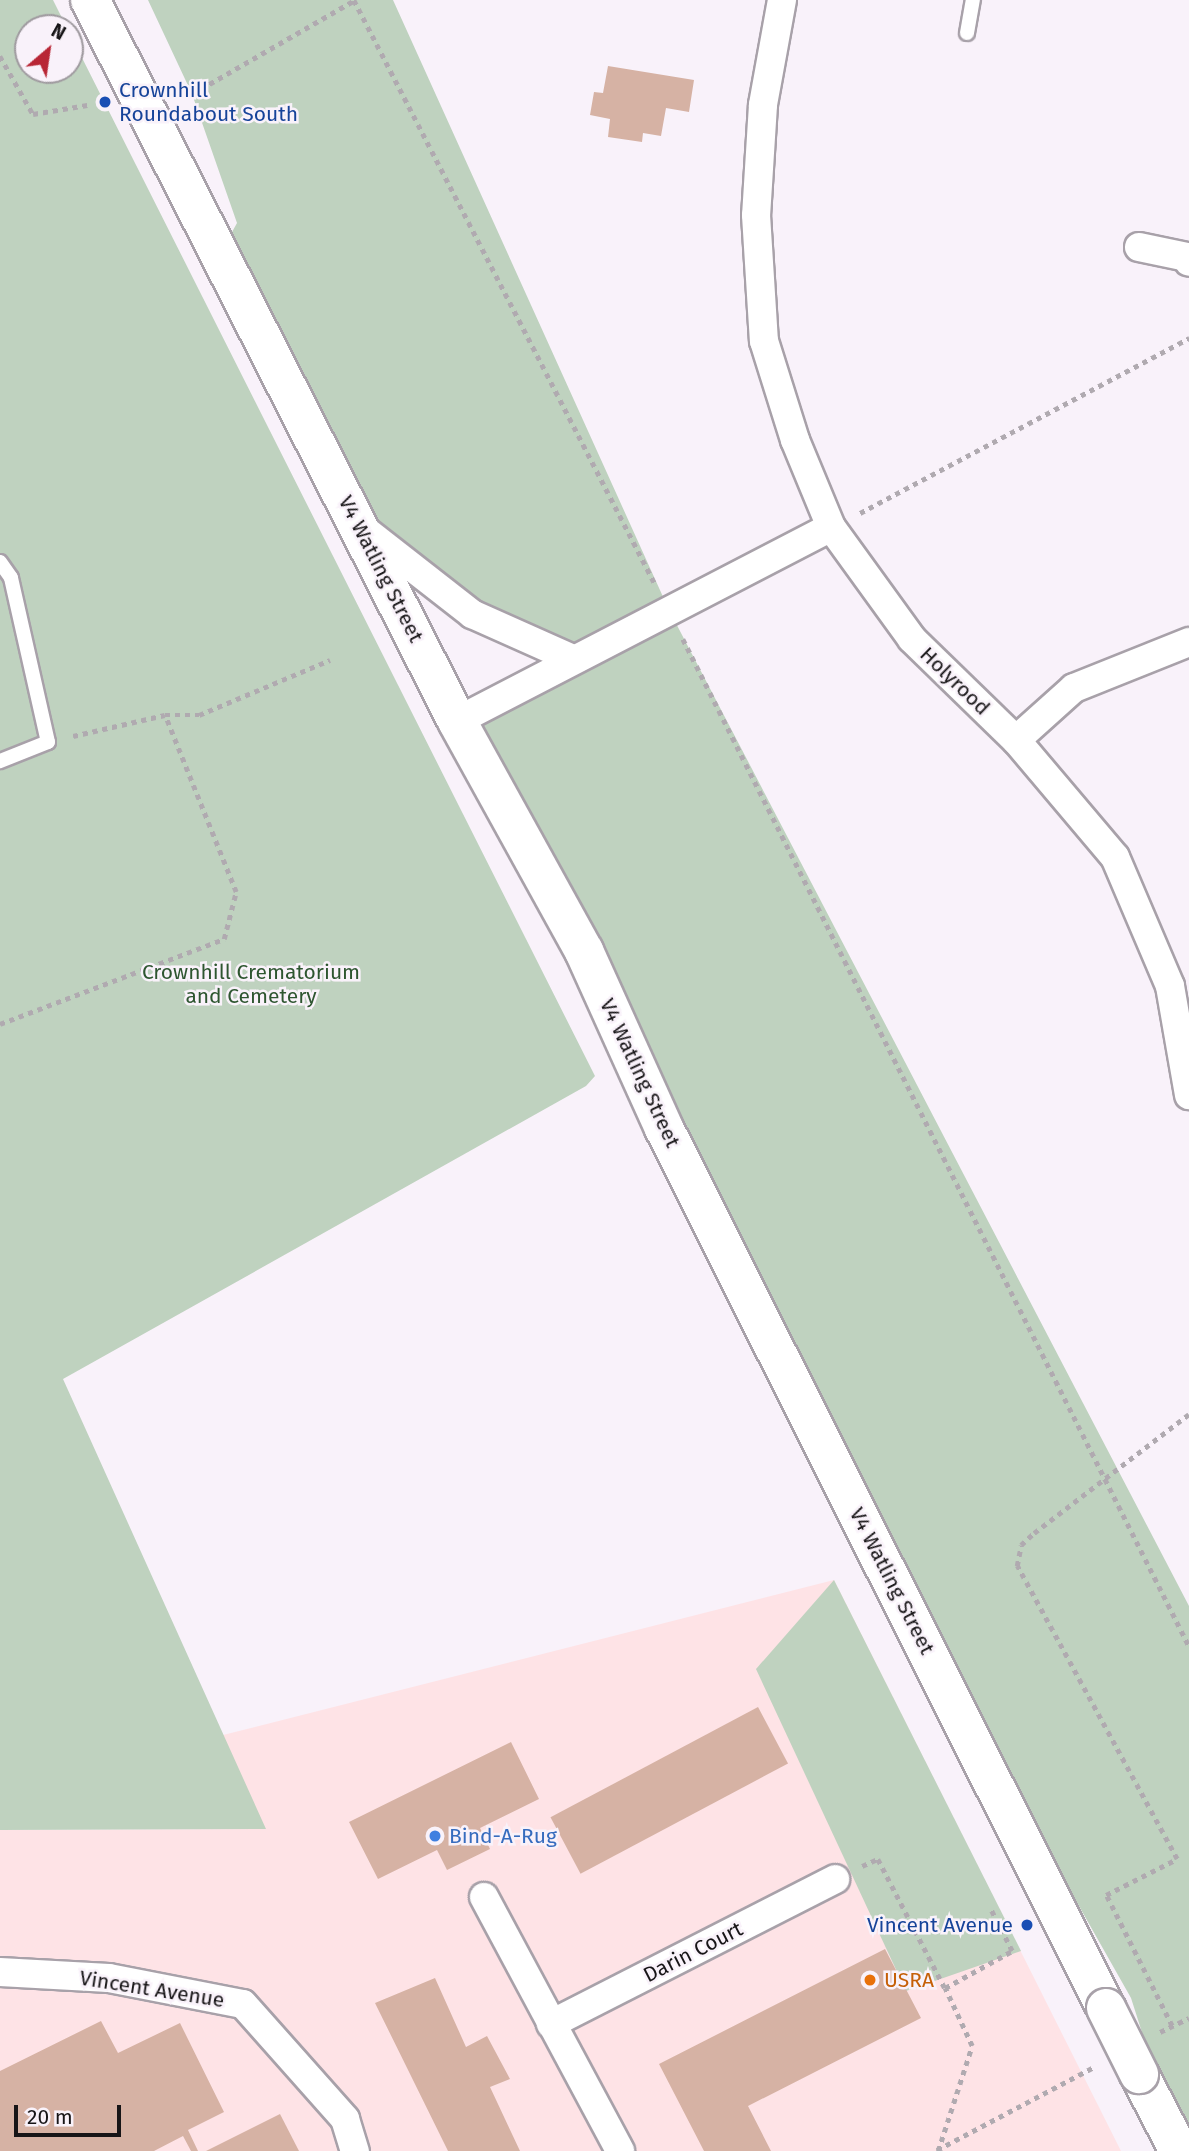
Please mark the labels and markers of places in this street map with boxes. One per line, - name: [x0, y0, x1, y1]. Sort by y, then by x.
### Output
- place label: Crownhill Roundabout South: [119, 77, 298, 127]
- marker: Crownhill Roundabout South: [97, 94, 113, 110]
- place label: Bind-A-Rug: [449, 1823, 557, 1849]
- marker: Bind-A-Rug: [427, 1828, 443, 1844]
- place label: Vincent Avenue: [867, 1912, 1013, 1938]
- marker: Vincent Avenue: [1019, 1917, 1035, 1933]
- place label: USRA: [884, 1967, 934, 1993]
- marker: USRA: [862, 1972, 878, 1988]

